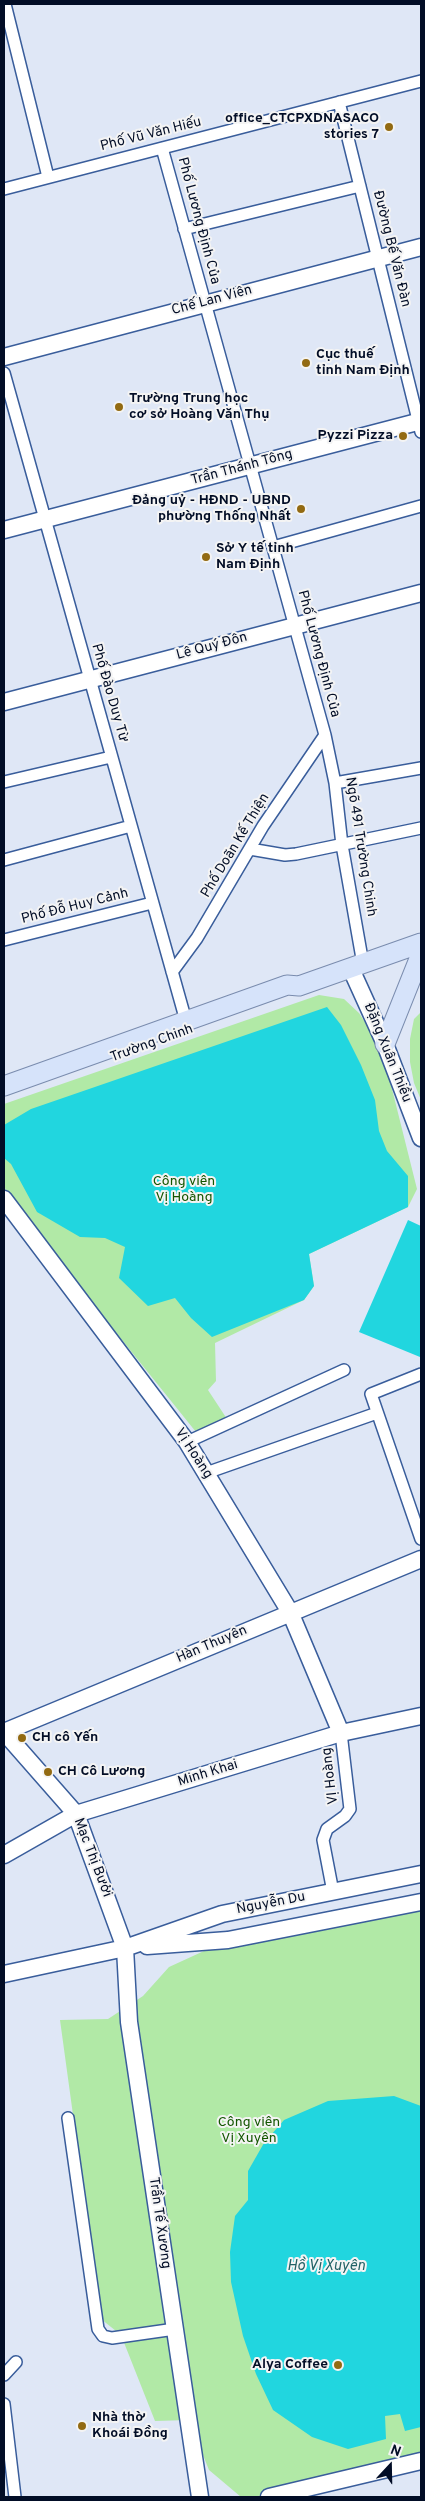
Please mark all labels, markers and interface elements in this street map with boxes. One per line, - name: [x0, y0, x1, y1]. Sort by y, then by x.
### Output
- place label: office_CTCPXDNASACO stories 7: [225, 111, 379, 144]
- street label: Phố Vũ Văn Hiếu: [99, 114, 203, 156]
- marker: office_CTCPXDNASACO stories 7: [383, 121, 395, 133]
- street label: Phố Lương Định Của: [173, 156, 223, 286]
- street label: Đường Bế Văn Đàn: [368, 189, 414, 309]
- street label: Chế Lan Viên: [170, 282, 254, 320]
- place label: Cục thuế tỉnh Nam Định: [316, 347, 410, 380]
- marker: Cục thuế tỉnh Nam Định: [300, 357, 312, 369]
- place label: Trường Trung học cơ sở Hoàng Văn Thụ: [129, 391, 269, 424]
- marker: Trường Trung học cơ sở Hoàng Văn Thụ: [113, 401, 125, 413]
- place label: Pyzzi Pizza: [317, 428, 393, 444]
- marker: Pyzzi Pizza: [397, 430, 409, 442]
- street label: Trần Thánh Tông: [189, 446, 295, 490]
- place label: Đảng uỷ - HĐND - UBND phường Thống Nhất: [132, 493, 291, 526]
- marker: Đảng uỷ - HĐND - UBND phường Thống Nhất: [295, 503, 307, 515]
- place label: Sở Y tế tỉnh Nam Định: [216, 541, 294, 574]
- marker: Sở Y tế tỉnh Nam Định: [200, 551, 212, 563]
- street label: Phố Lương Định Của: [293, 589, 343, 719]
- street label: Lê Quý Đôn: [175, 629, 249, 665]
- street label: Phố Đào Duy Từ: [87, 642, 131, 744]
- street label: Ngõ 491 Trường Chinh: [341, 776, 379, 918]
- street label: Phố Doãn Kế Thiện: [198, 791, 274, 901]
- street label: Phố Đỗ Huy Cảnh: [20, 886, 130, 928]
- street label: Đặng Xuân Thiều: [359, 1001, 415, 1105]
- street label: Trường Chinh: [108, 1021, 196, 1067]
- park label: Công viên Vị Hoàng: [153, 1174, 215, 1206]
- street label: Vị Hoàng: [170, 1425, 216, 1483]
- street label: Hàn Thuyên: [174, 1623, 250, 1667]
- place label: CH cô Yến: [32, 1730, 98, 1746]
- marker: CH cô Yến: [16, 1732, 28, 1744]
- street label: VỊ Hoàng: [319, 1747, 343, 1805]
- street label: Minh Khai: [176, 1757, 240, 1791]
- place label: CH Cô Lương: [58, 1764, 145, 1780]
- marker: CH Cô Lương: [42, 1766, 54, 1778]
- street label: Mạc Thị Bưởi: [69, 1816, 115, 1900]
- street label: Nguyễn Du: [235, 1889, 307, 1919]
- park label: Công viên Vị Xuyên: [218, 2115, 280, 2148]
- street label: Trần Tế Xương: [144, 2176, 174, 2270]
- water label: Hồ Vị Xuyên: [287, 2258, 365, 2276]
- place label: Alya Coffee: [252, 2357, 328, 2373]
- marker: Alya Coffee: [332, 2359, 344, 2371]
- place label: Nhà thờ Khoái Đồng: [92, 2410, 168, 2442]
- marker: Nhà thờ Khoái Đồng: [76, 2420, 88, 2432]
- north arrow: [365, 2441, 415, 2491]
- text: N: [388, 2442, 403, 2461]

